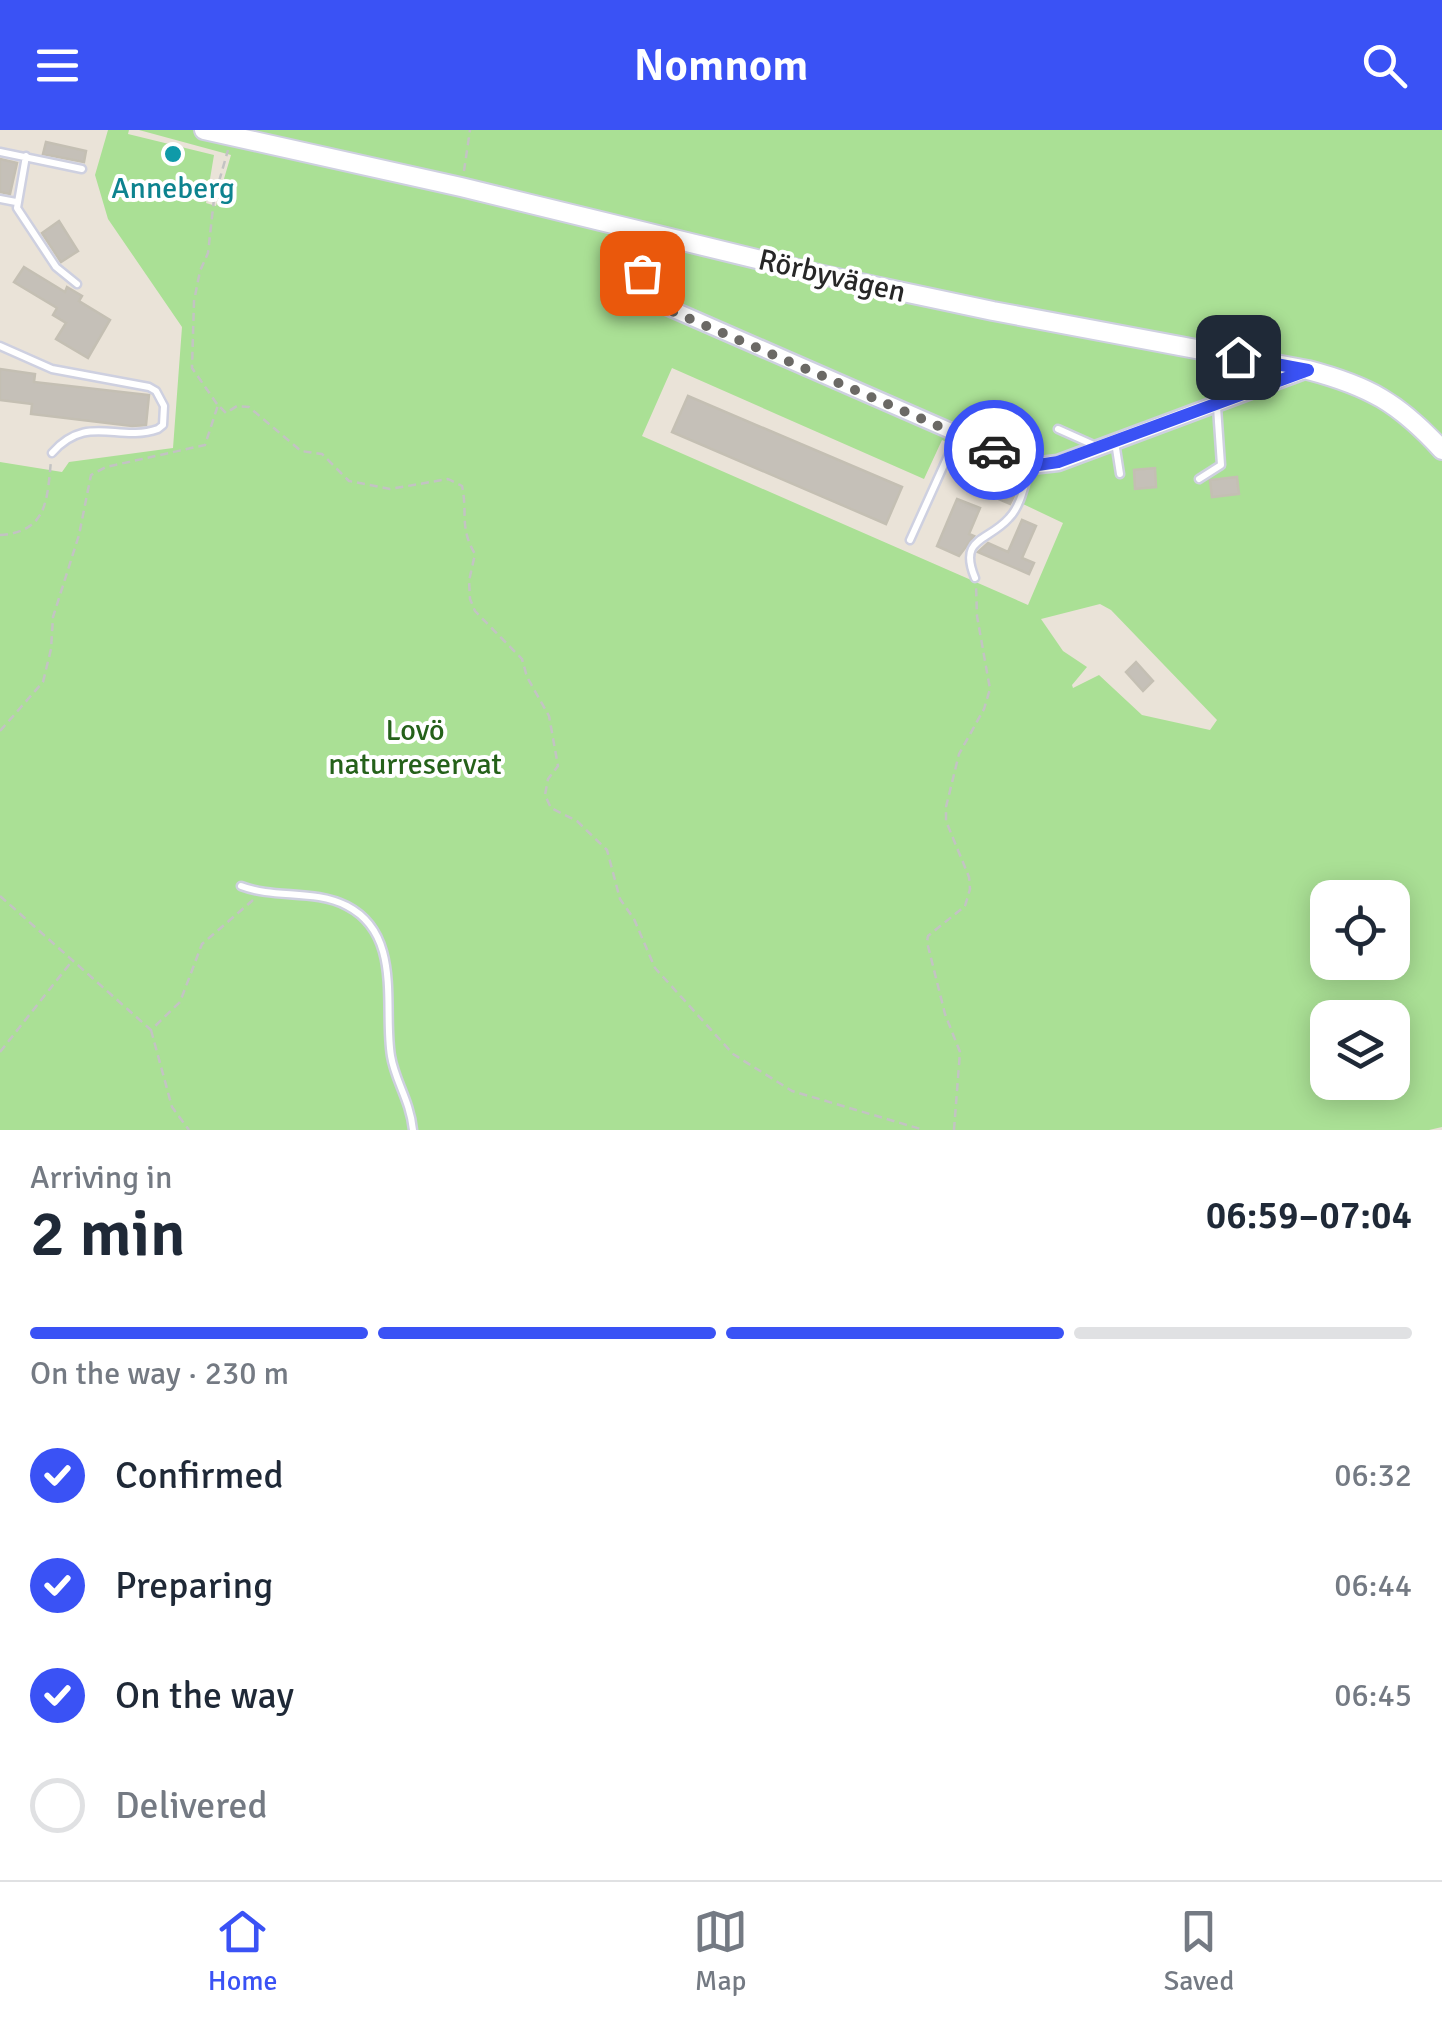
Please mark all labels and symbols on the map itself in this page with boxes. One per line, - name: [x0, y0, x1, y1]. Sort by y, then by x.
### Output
- marker: Anneberg: [162, 143, 184, 165]
- place label: Anneberg: [111, 170, 235, 207]
- pin: [600, 231, 685, 316]
- street label: Rörbyvägen: [755, 241, 909, 311]
- pin: [1196, 315, 1281, 400]
- courier: [944, 400, 1044, 500]
- park label: Lovö naturreservat: [328, 712, 502, 783]

